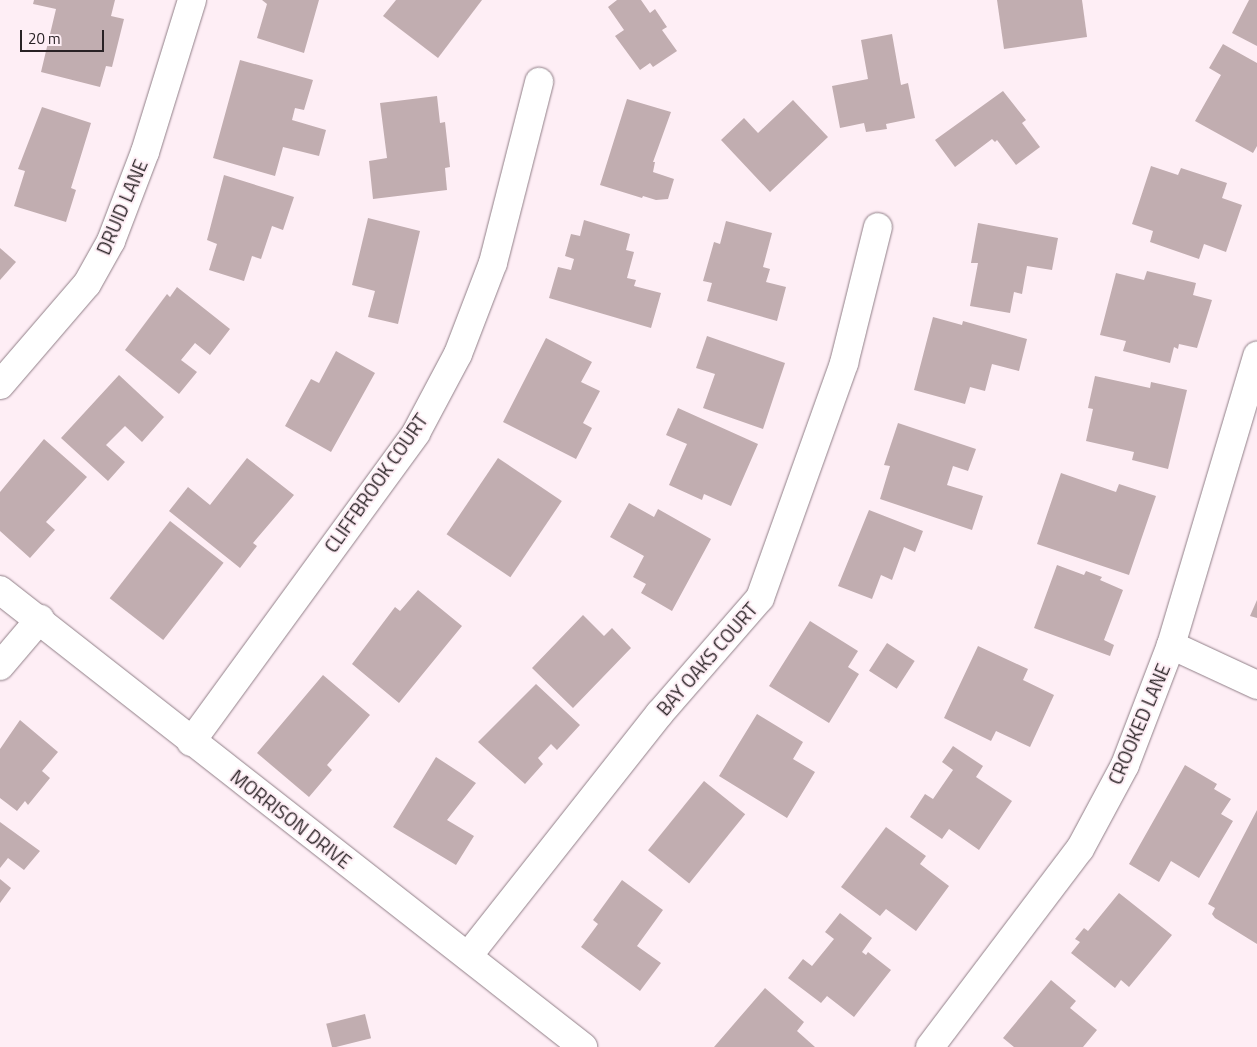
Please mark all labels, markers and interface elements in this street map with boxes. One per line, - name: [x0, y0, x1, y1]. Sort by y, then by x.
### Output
- scale bar: [22, 20, 106, 52]
- text: 20 m: [28, 27, 61, 50]
- street label: DRUID LANE: [92, 156, 152, 258]
- street label: CLIFFBROOK COURT: [320, 409, 432, 557]
- street label: BAY OAKS COURT: [652, 598, 762, 720]
- street label: CROOKED LANE: [1103, 660, 1175, 788]
- street label: MORRISON DRIVE: [226, 765, 356, 873]

